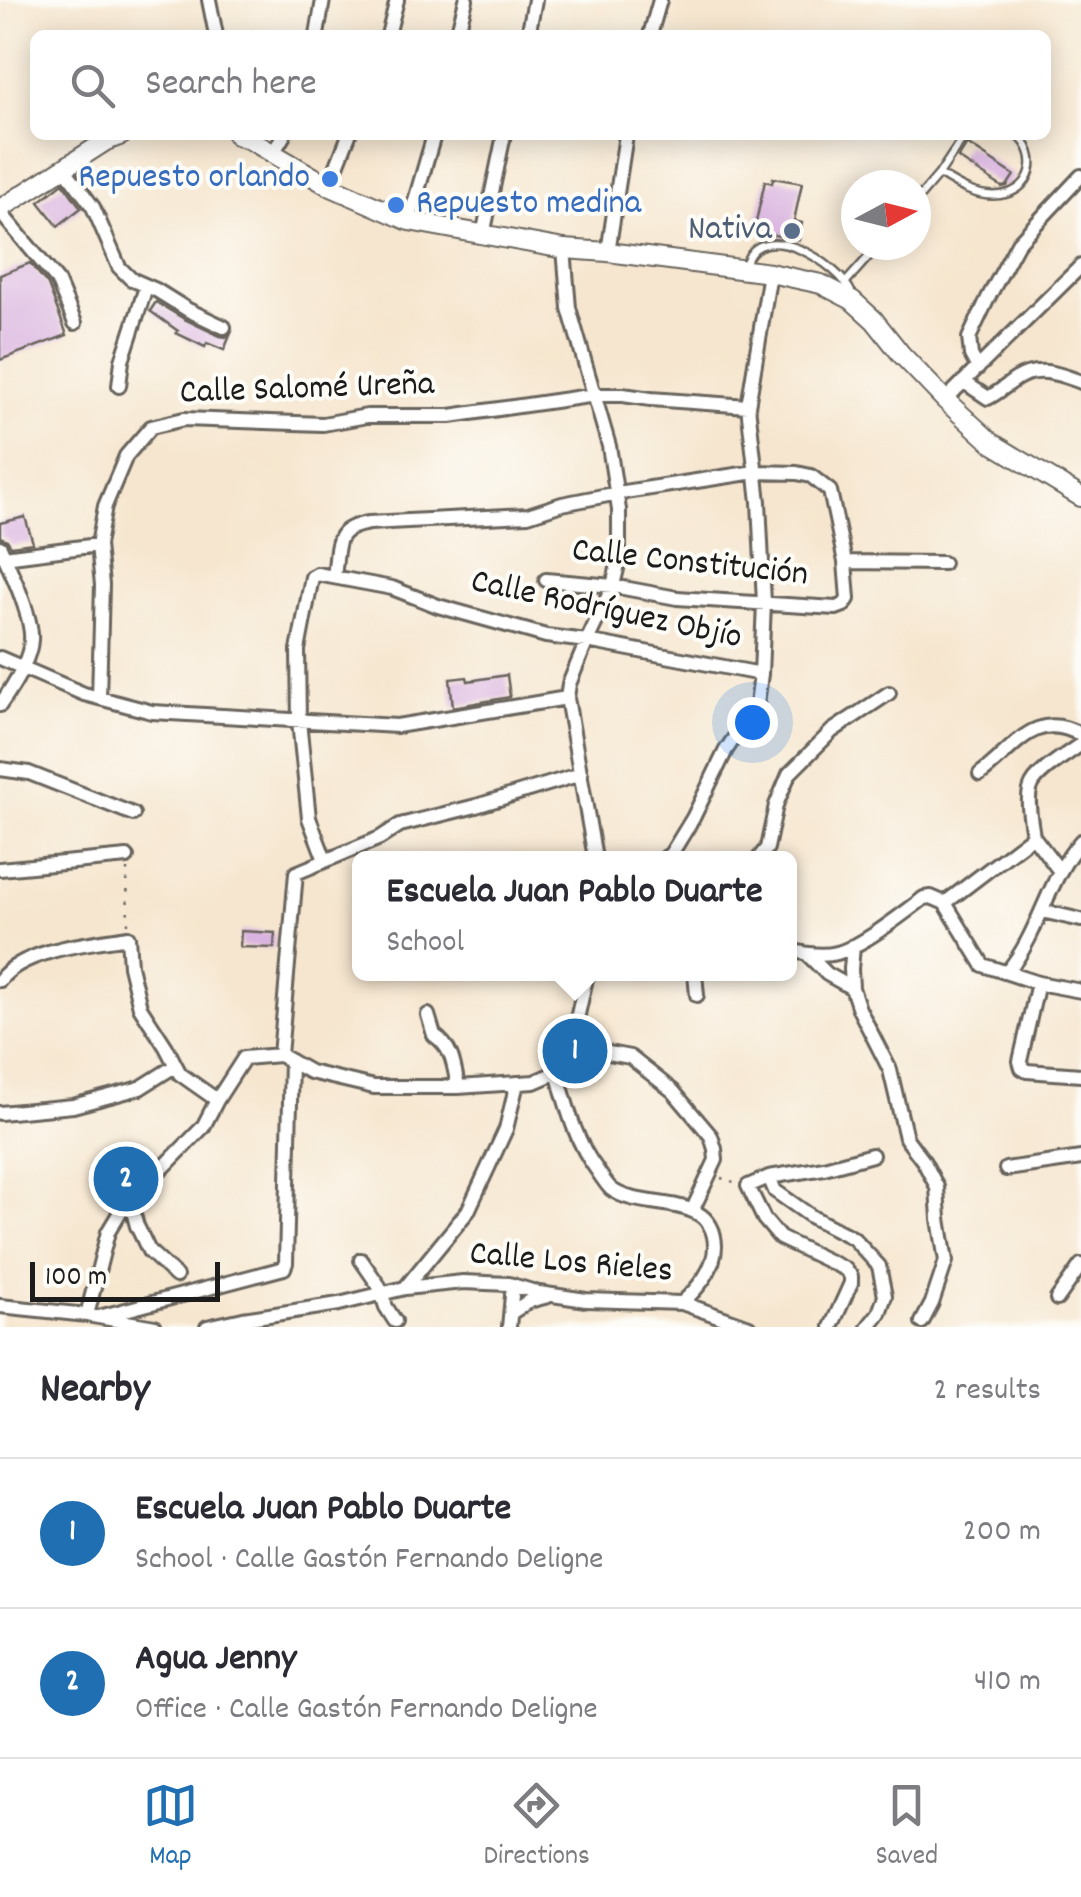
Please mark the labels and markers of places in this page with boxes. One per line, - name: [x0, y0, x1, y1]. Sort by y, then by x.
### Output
- place label: Repuesto orlando: [78, 154, 310, 204]
- marker: Repuesto orlando: [319, 168, 341, 190]
- place label: Repuesto medina: [416, 180, 642, 230]
- marker: Repuesto medina: [385, 194, 407, 216]
- place label: Nativa: [688, 206, 773, 256]
- marker: Nativa: [781, 220, 803, 242]
- pin: 1: [542, 1014, 608, 1088]
- pin: 2: [94, 1142, 158, 1216]

